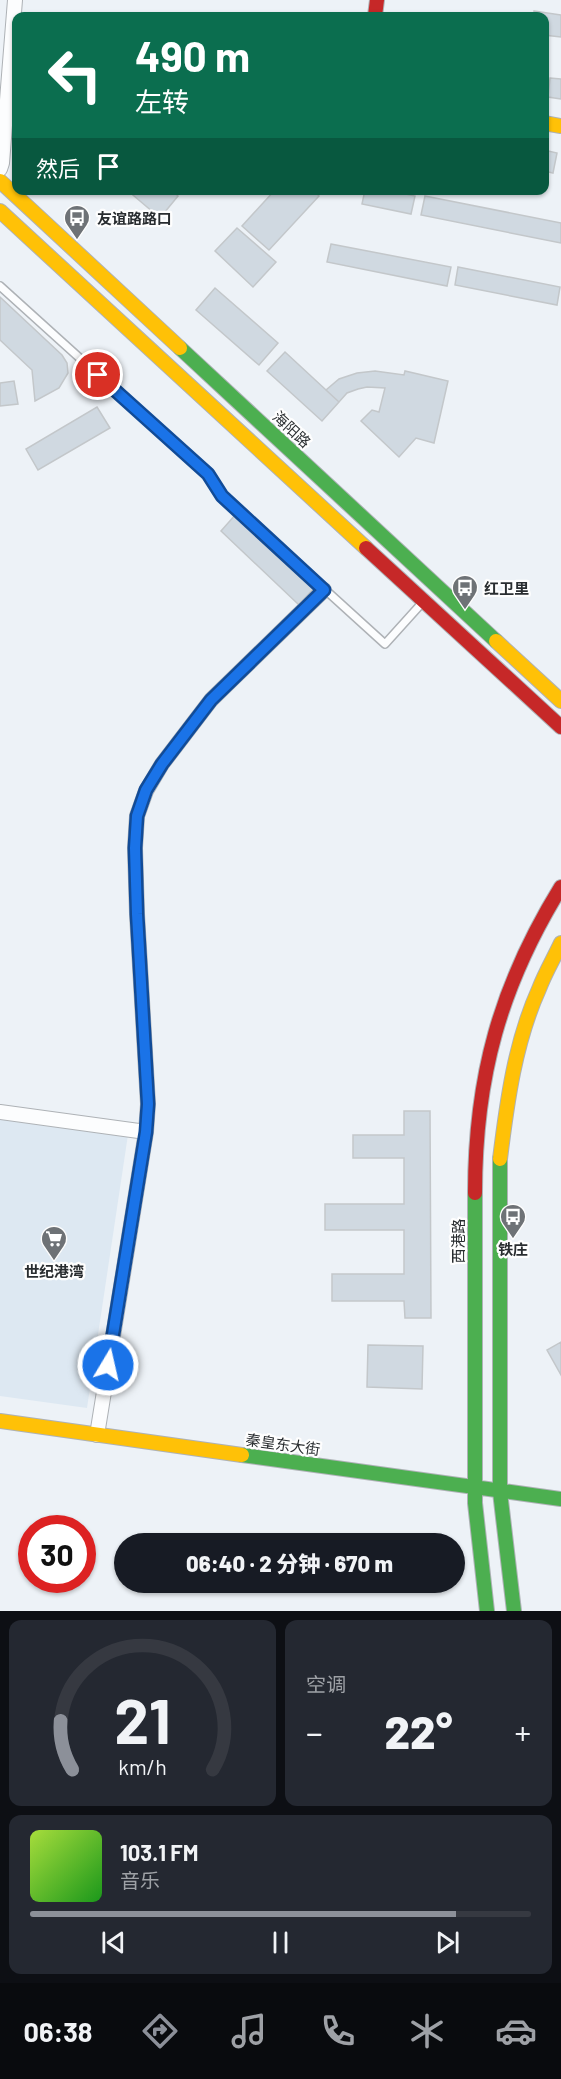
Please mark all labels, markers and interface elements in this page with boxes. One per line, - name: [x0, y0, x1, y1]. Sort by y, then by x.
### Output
- text: 490 m: [135, 30, 250, 80]
- icon: left: [36, 36, 114, 114]
- text: 左转: [135, 85, 189, 117]
- icon: arrive: [92, 150, 125, 183]
- text: 然后: [36, 155, 80, 181]
- bus stop icon: 友谊路路口: [62, 203, 92, 241]
- place label: 友谊路路口: [97, 209, 172, 227]
- pin: [72, 349, 123, 400]
- icon: arrive: [81, 358, 114, 391]
- street label: 海阳路: [269, 407, 315, 451]
- bus stop icon: 红卫里: [450, 573, 480, 611]
- place label: 红卫里: [484, 579, 529, 597]
- bus stop icon: 铁庄: [498, 1202, 528, 1240]
- street label: 西港路: [449, 1218, 467, 1264]
- supermarket icon: 世纪港湾: [39, 1224, 69, 1262]
- place label: 铁庄: [498, 1240, 528, 1258]
- place label: 世纪港湾: [24, 1262, 84, 1280]
- position arrow: [76, 1333, 140, 1397]
- street label: 秦皇东大街: [245, 1430, 321, 1458]
- speed limit sign: 30: [18, 1515, 96, 1593]
- text: 06:40 · 2 分钟 · 670 m: [186, 1550, 393, 1576]
- text: 空调: [306, 1672, 346, 1696]
- text: 21: [114, 1682, 171, 1756]
- text: 22°: [385, 1704, 452, 1758]
- text: −: [306, 1712, 323, 1752]
- text: +: [514, 1712, 531, 1752]
- text: km/h: [118, 1754, 167, 1779]
- text: 103.1 FM: [120, 1839, 198, 1865]
- text: 音乐: [120, 1868, 160, 1892]
- icon: previous: [97, 1926, 130, 1959]
- icon: pause: [264, 1926, 297, 1959]
- icon: next: [431, 1926, 464, 1959]
- icon: directions: [139, 2010, 181, 2052]
- icon: music: [228, 2010, 270, 2052]
- icon: phone: [317, 2010, 359, 2052]
- icon: climate: [406, 2010, 448, 2052]
- icon: car: [495, 2010, 537, 2052]
- text: 06:38: [24, 2015, 92, 2047]

